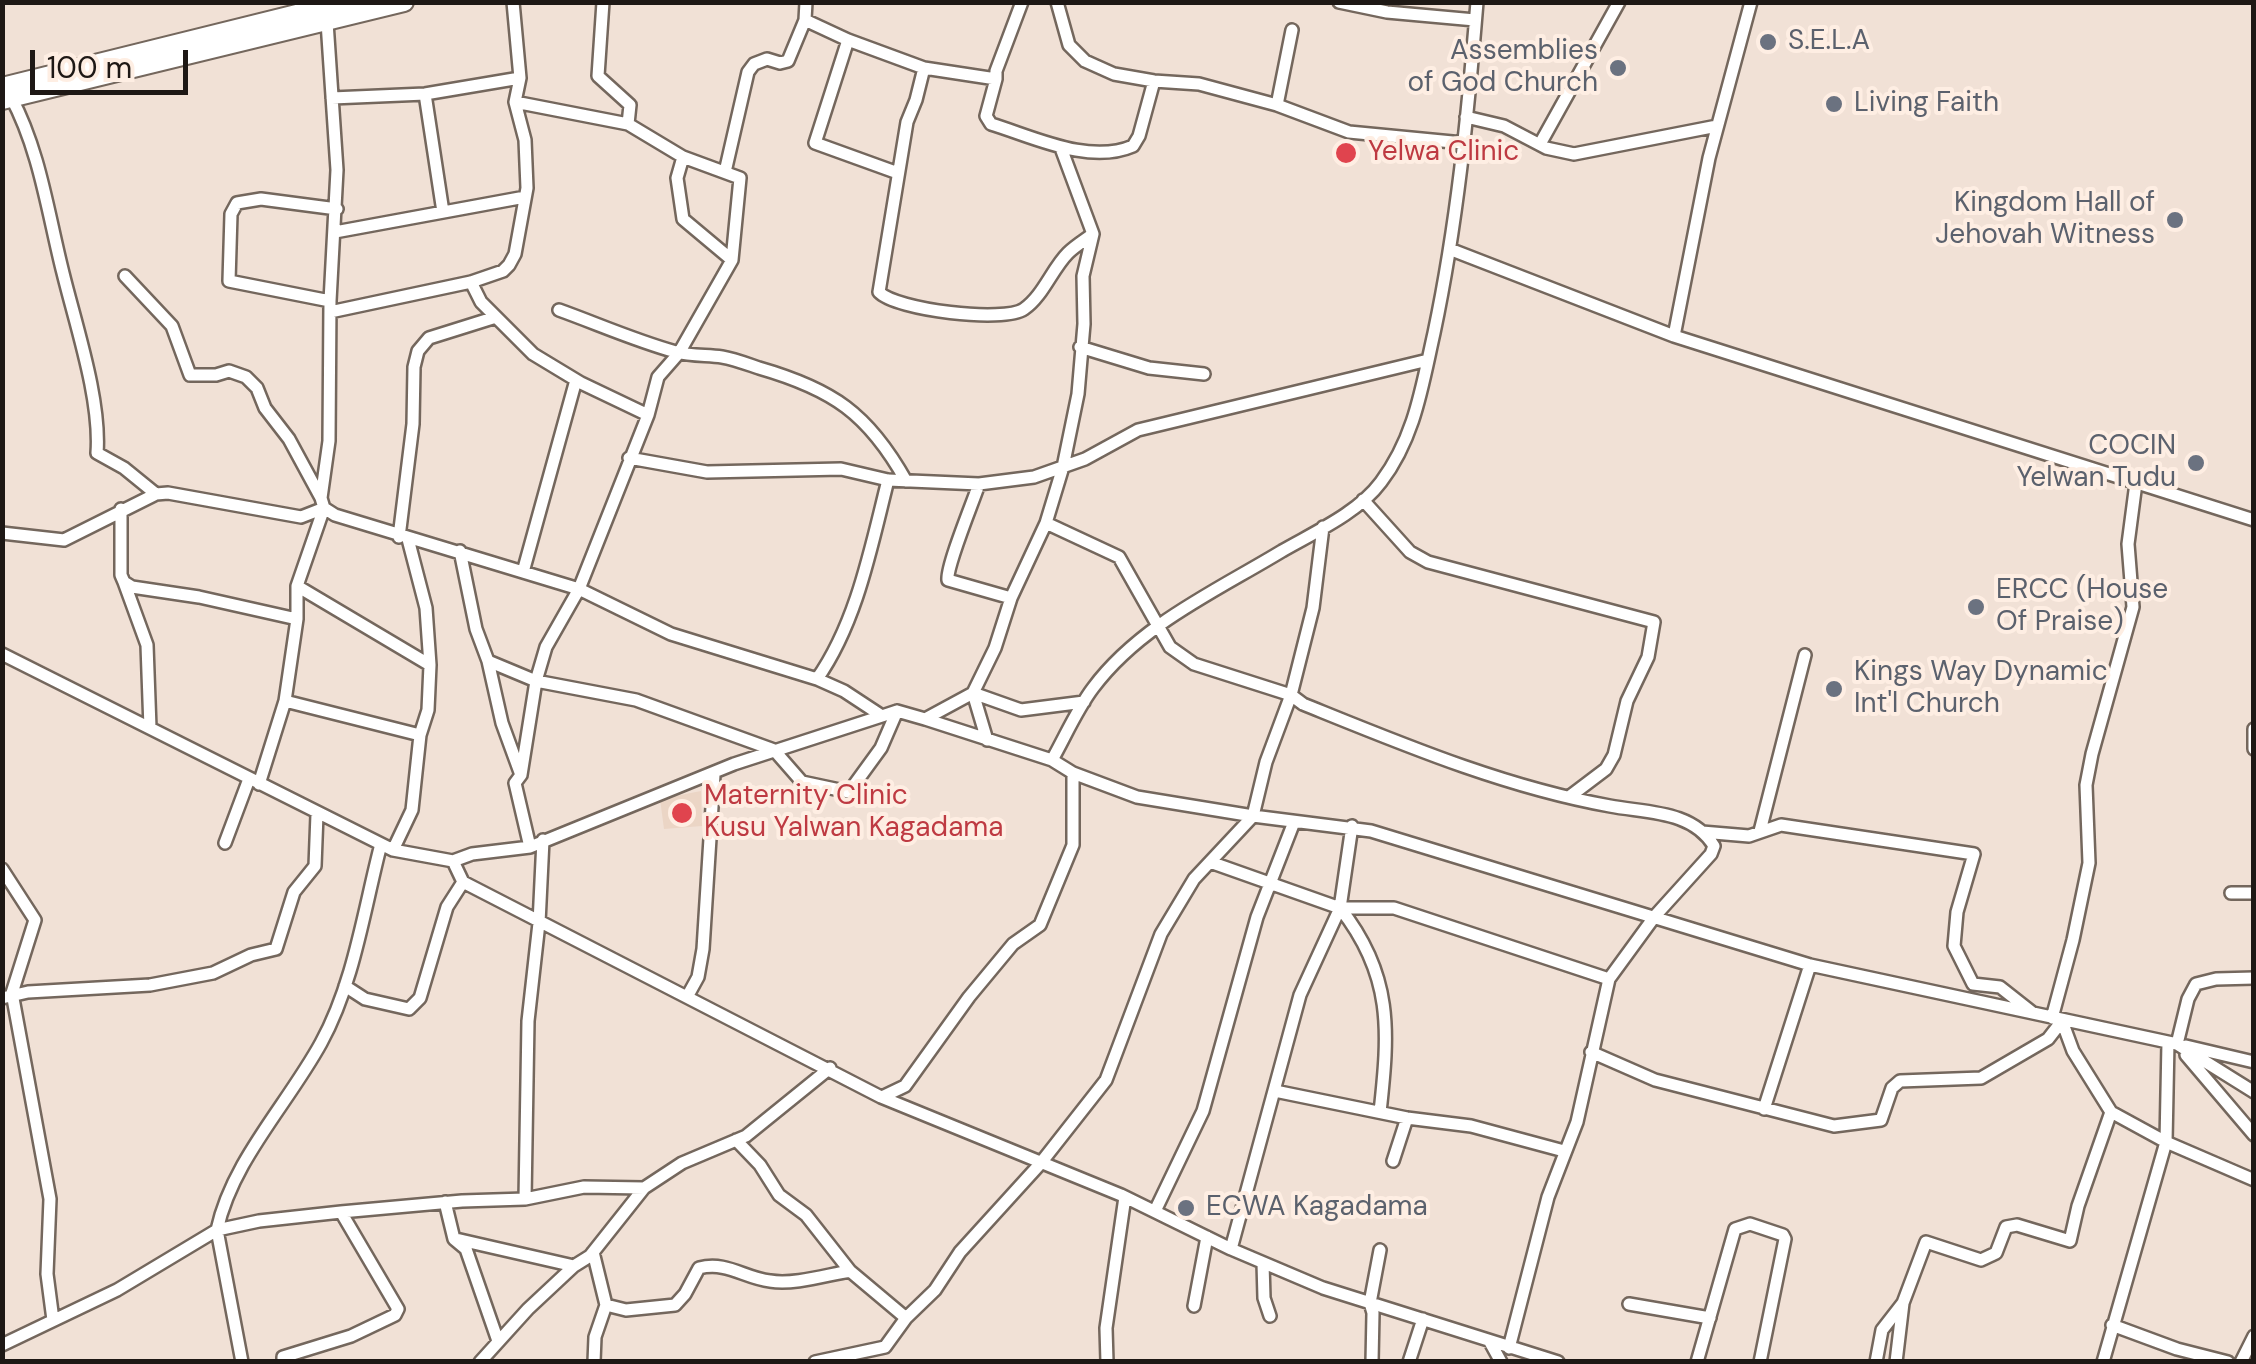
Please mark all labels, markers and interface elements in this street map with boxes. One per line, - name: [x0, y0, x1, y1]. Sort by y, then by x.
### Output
- place label: S.E.L.A: [1788, 25, 1870, 59]
- scale bar: [35, 30, 192, 92]
- marker: S.E.L.A: [1757, 31, 1779, 53]
- place label: Assemblies of God Church: [1407, 35, 1598, 101]
- text: 100 m: [47, 48, 132, 87]
- marker: Assemblies of God Church: [1607, 57, 1629, 79]
- place label: Living Faith: [1854, 87, 1999, 121]
- marker: Living Faith: [1823, 93, 1845, 115]
- place label: Yelwa Clinic: [1368, 136, 1519, 170]
- marker: Yelwa Clinic: [1333, 140, 1359, 166]
- place label: Kingdom Hall of Jehovah Witness: [1935, 187, 2155, 253]
- marker: Kingdom Hall of Jehovah Witness: [2164, 209, 2186, 231]
- place label: COCIN Yelwan Tudu: [2016, 430, 2176, 496]
- marker: COCIN Yelwan Tudu: [2185, 452, 2207, 474]
- place label: ERCC (House Of Praise): [1996, 574, 2168, 640]
- marker: ERCC (House Of Praise): [1965, 596, 1987, 618]
- place label: Kings Way Dynamic Int'l Church: [1854, 656, 2108, 722]
- marker: Kings Way Dynamic Int'l Church: [1823, 678, 1845, 700]
- place label: Maternity Clinic Kusu Yalwan Kagadama: [704, 780, 1004, 846]
- marker: Maternity Clinic Kusu Yalwan Kagadama: [669, 800, 695, 826]
- place label: ECWA Kagadama: [1206, 1191, 1428, 1225]
- marker: ECWA Kagadama: [1175, 1197, 1197, 1219]

